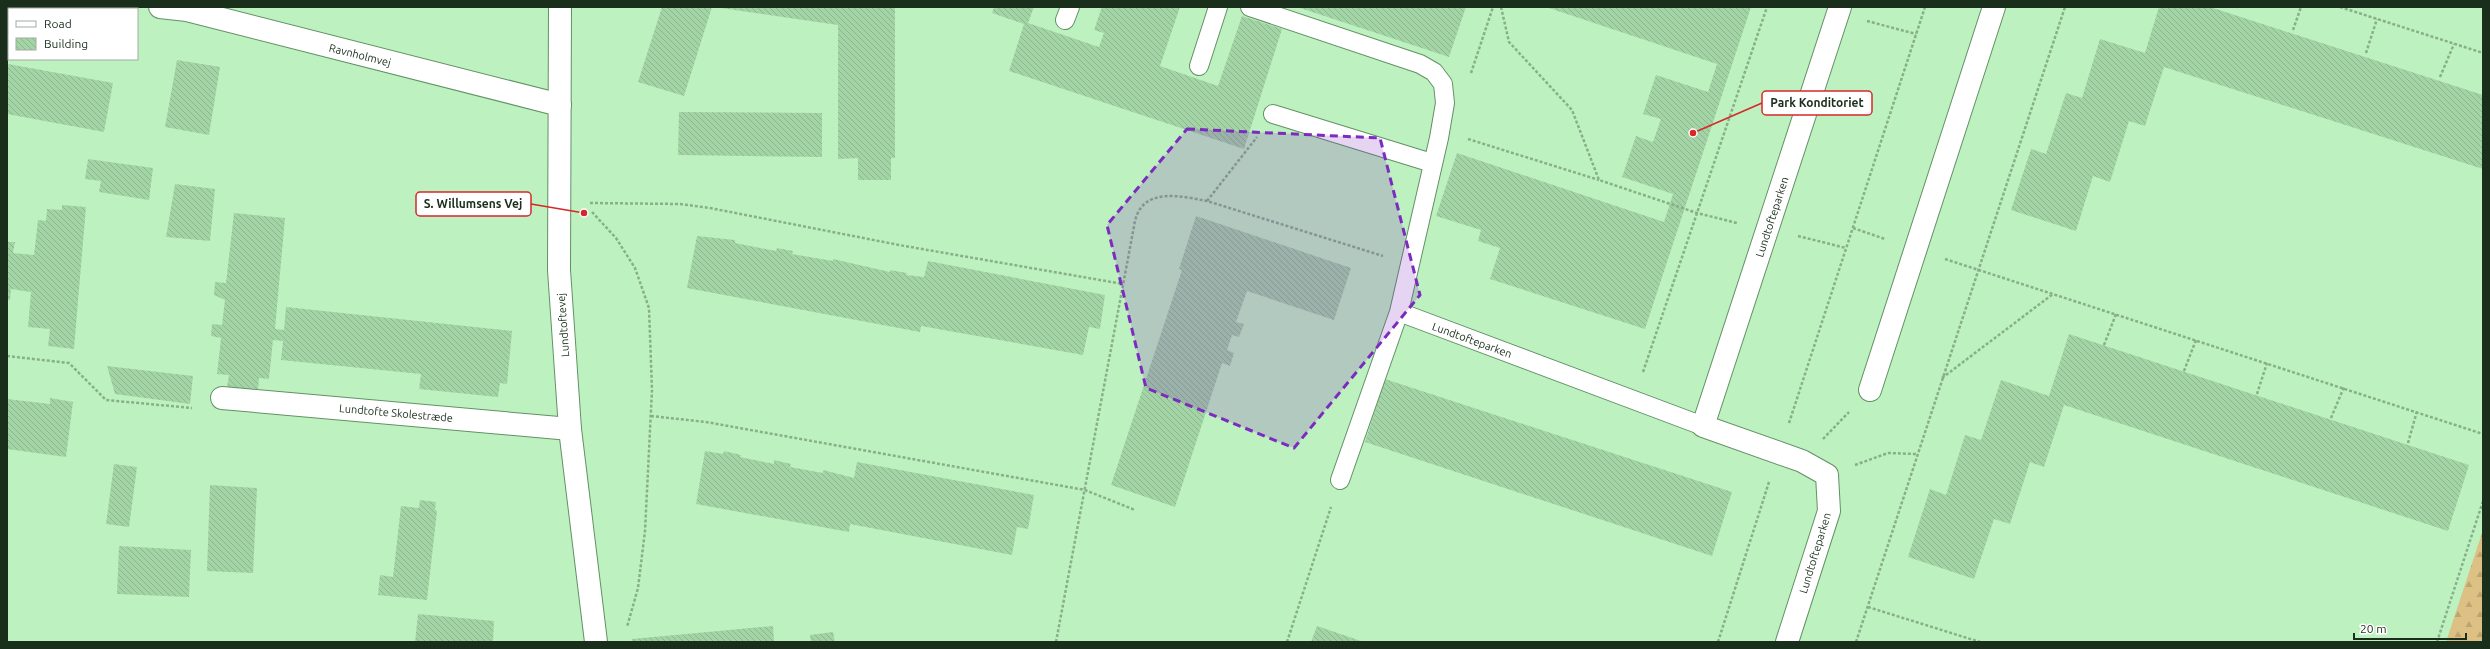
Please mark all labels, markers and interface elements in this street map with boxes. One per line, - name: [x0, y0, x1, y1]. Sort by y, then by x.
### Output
- legend: [8, 8, 138, 60]
- text: Road: [44, 17, 72, 30]
- text: Building: [44, 37, 88, 50]
- street label: Ravnholmvej: [328, 42, 392, 68]
- callout: Park Konditoriet: [1762, 91, 1872, 115]
- text: Park Konditoriet: [1770, 96, 1864, 109]
- street label: Lundtofteparken: [1753, 175, 1791, 259]
- callout: S. Willumsens Vej: [416, 192, 531, 216]
- text: S. Willumsens Vej: [424, 197, 522, 210]
- street label: Lundtoftevej: [555, 293, 571, 357]
- street label: Lundtofteparken: [1431, 320, 1513, 360]
- street label: Lundtofte Skolestræde: [339, 402, 453, 424]
- street label: Lundtofteparken: [1797, 511, 1833, 595]
- scale bar: [2354, 615, 2466, 641]
- text: 20 m: [2360, 622, 2387, 635]

